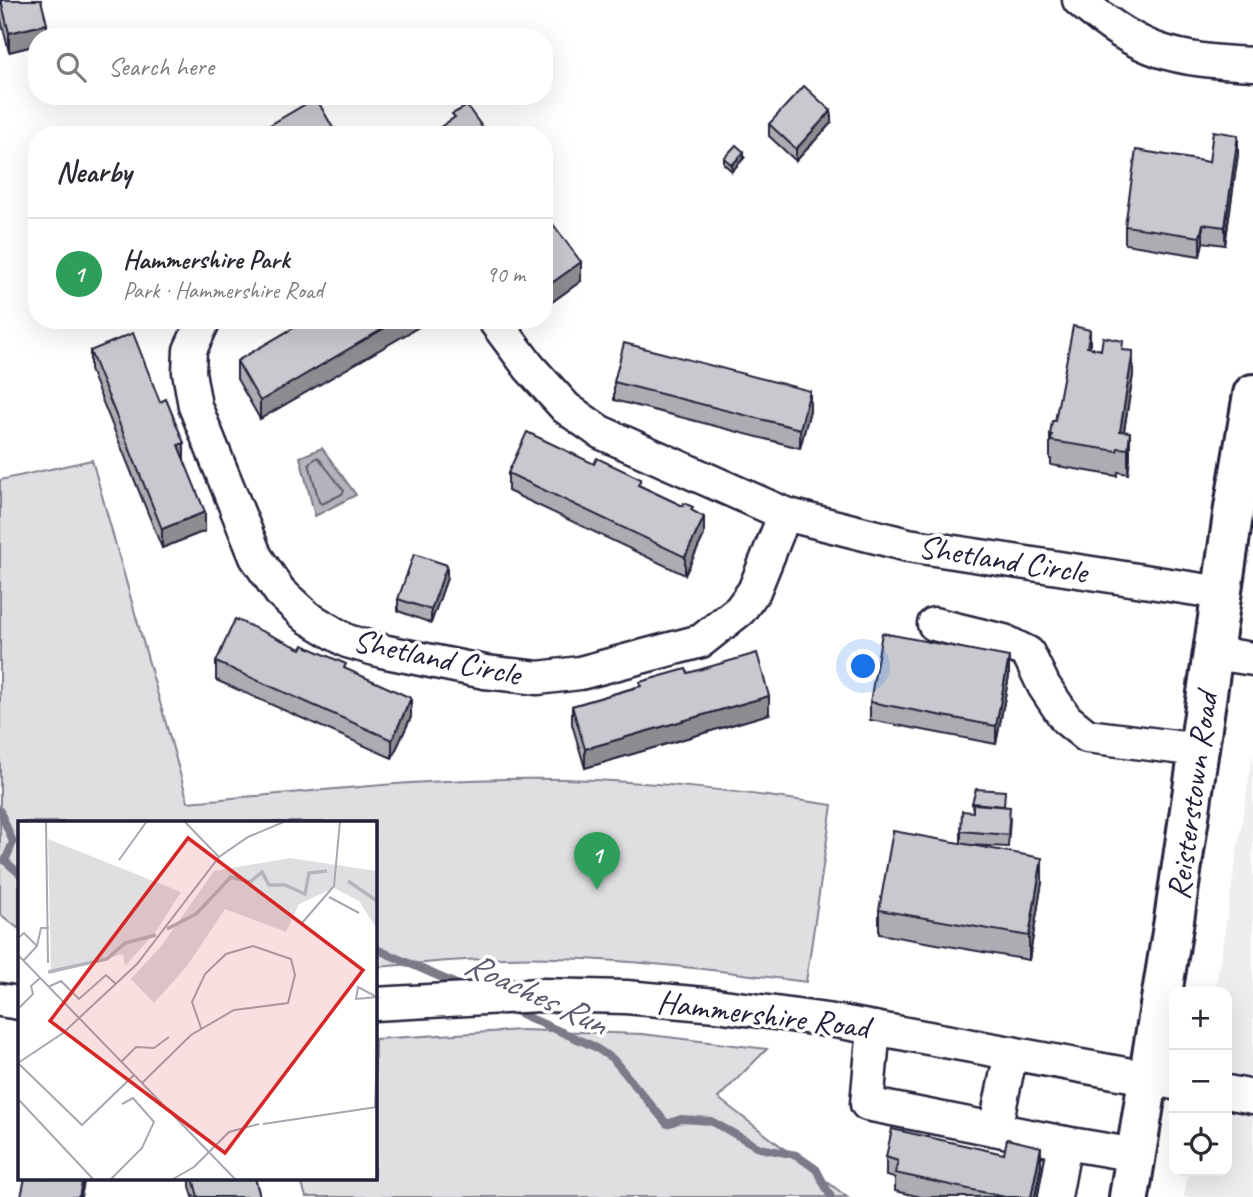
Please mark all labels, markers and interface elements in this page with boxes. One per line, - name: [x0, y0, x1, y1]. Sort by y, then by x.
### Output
- search box: [28, 28, 553, 105]
- icon: search: [52, 48, 90, 86]
- text: Search here: [108, 50, 214, 83]
- text: Nearby: [56, 153, 132, 191]
- text: Hammershire Park: [123, 243, 289, 276]
- text: 1: [74, 260, 84, 289]
- text: 90 m: [486, 260, 525, 289]
- text: Park · Hammershire Road: [123, 276, 323, 305]
- street label: Shetland Circle: [916, 525, 1092, 593]
- street label: Shetland Circle: [350, 619, 527, 696]
- your location: [846, 649, 880, 683]
- street label: Reisterstown Road: [1157, 685, 1228, 902]
- inset map: [18, 821, 376, 1180]
- pin: 1: [574, 832, 620, 890]
- water label: Roaches Run: [458, 941, 616, 1046]
- street label: Hammershire Road: [655, 980, 876, 1048]
- map controls: [1169, 987, 1232, 1176]
- button: +: [1169, 987, 1232, 1050]
- button: −: [1169, 1050, 1232, 1113]
- button: locate: [1169, 1113, 1232, 1176]

